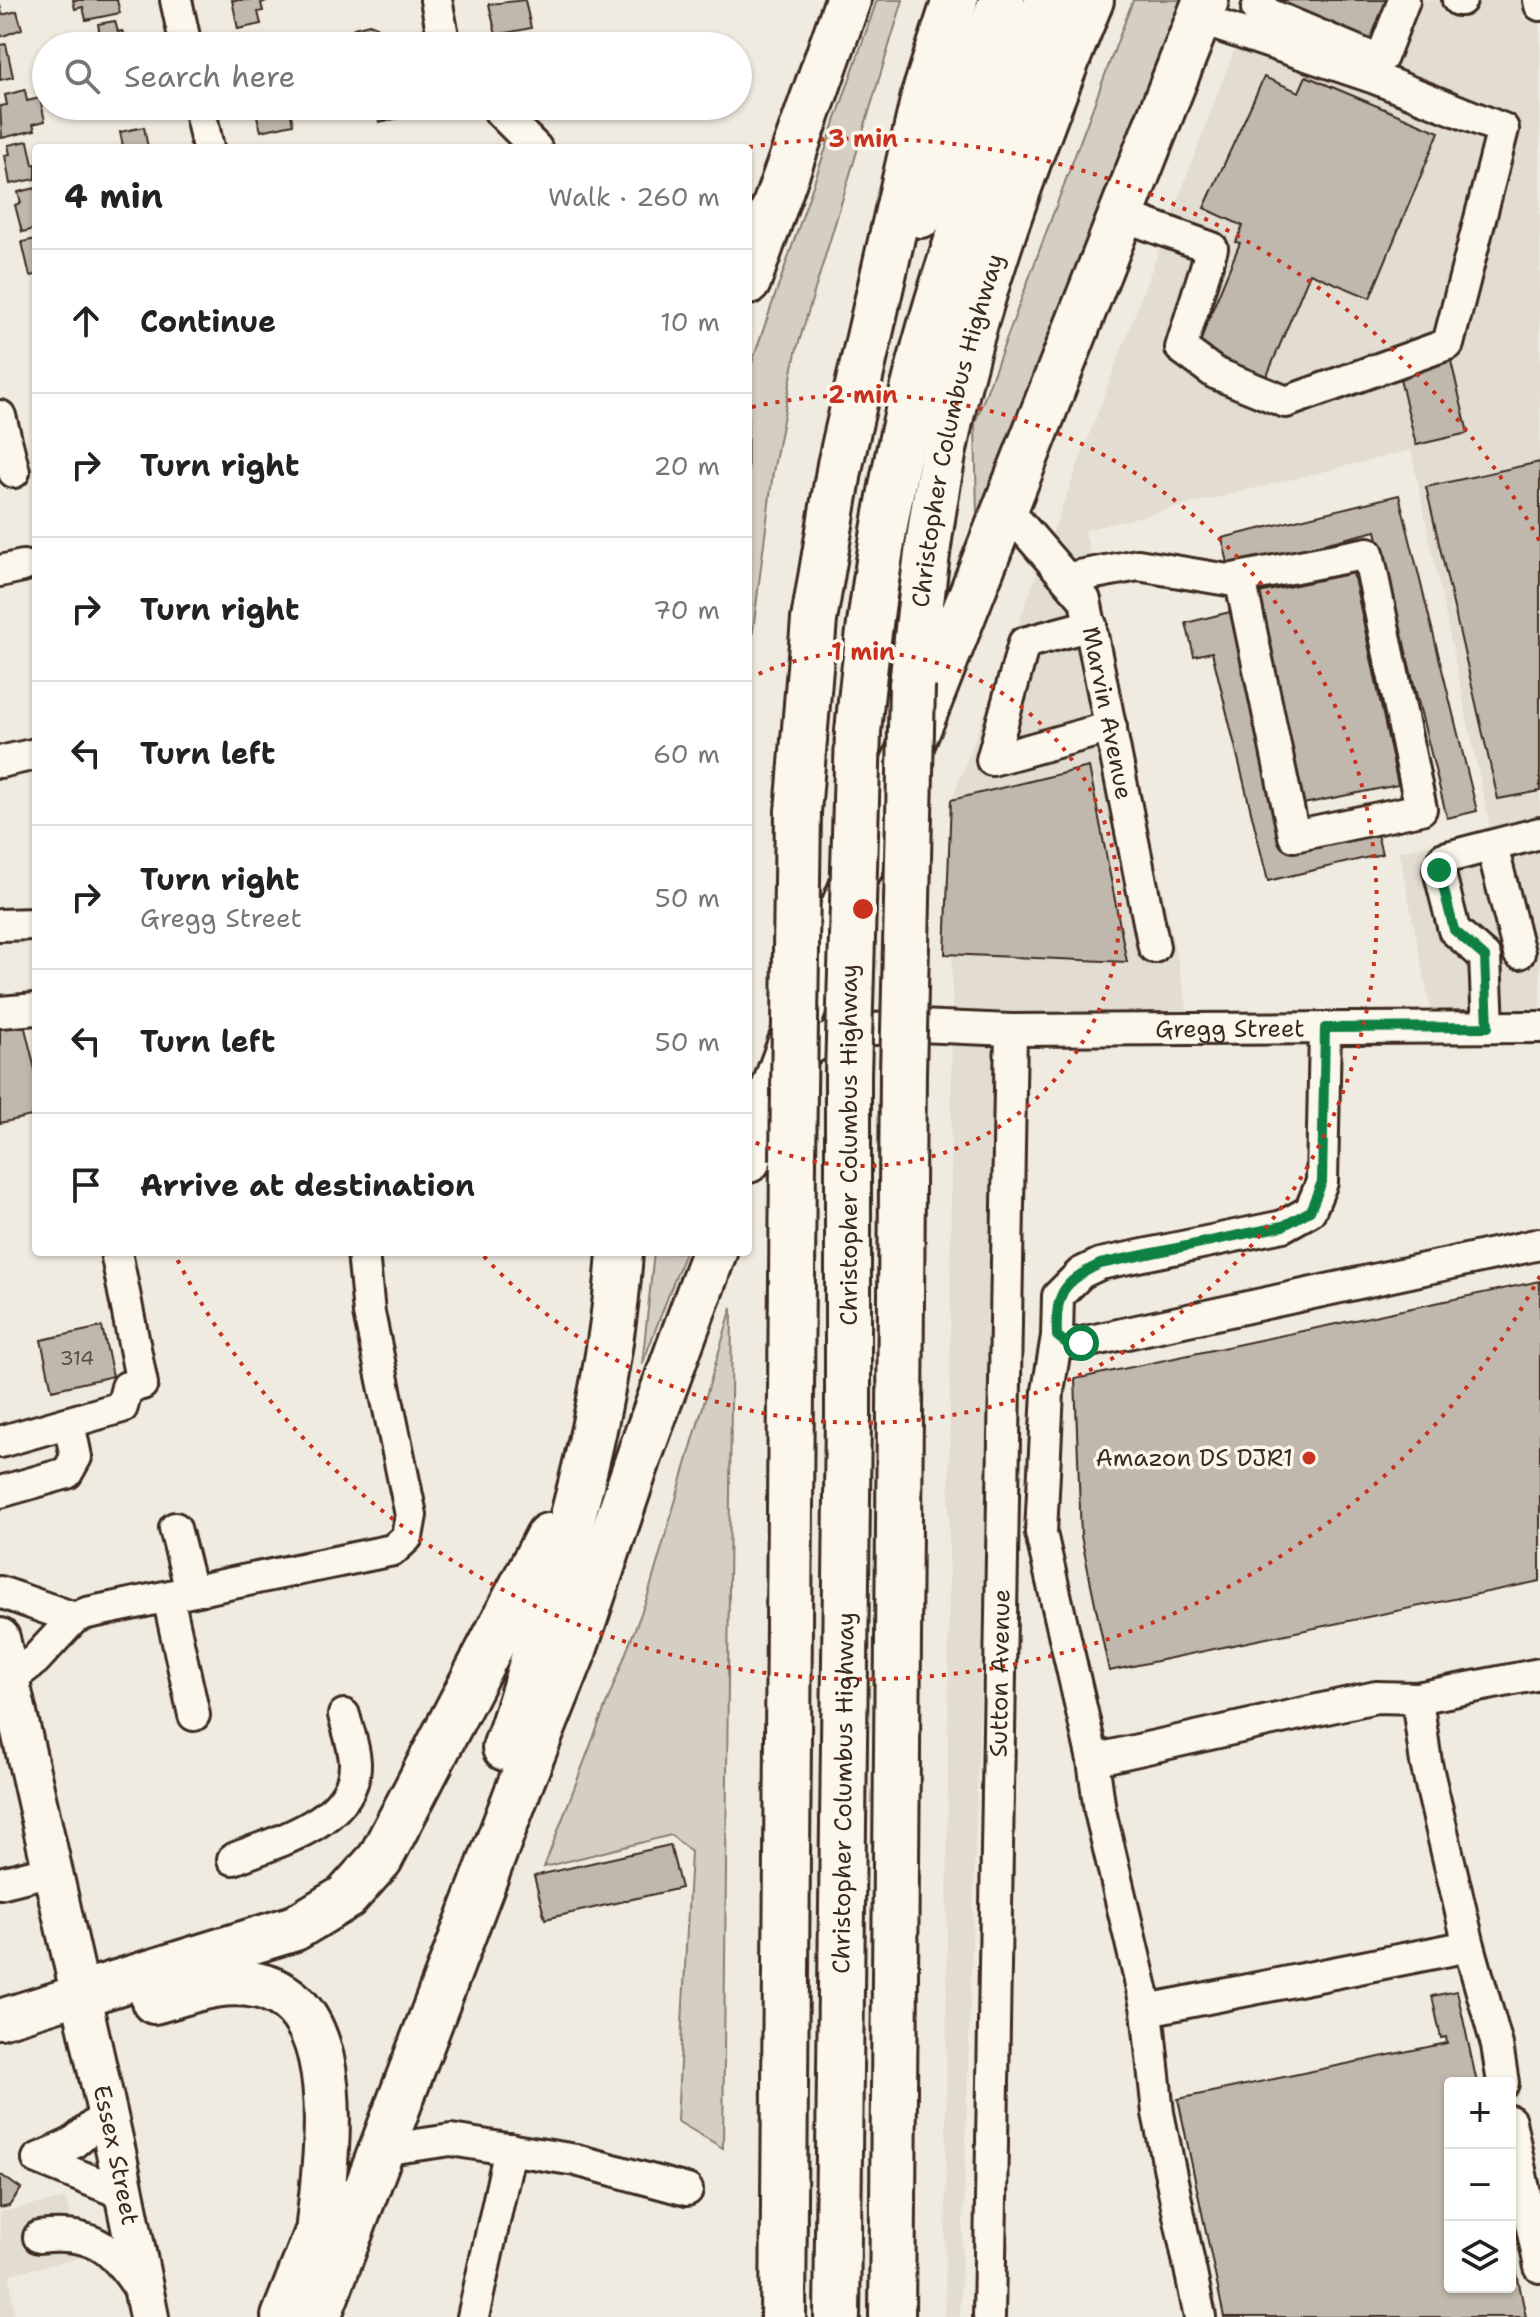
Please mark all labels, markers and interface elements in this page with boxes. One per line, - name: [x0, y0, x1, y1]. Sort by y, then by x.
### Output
- search box: [32, 32, 752, 120]
- icon: search: [60, 54, 104, 98]
- text: Search here: [124, 56, 295, 97]
- text: 3 min: [828, 123, 898, 155]
- text: 4 min: [64, 173, 163, 219]
- text: Walk · 260 m: [548, 179, 720, 214]
- street label: Christopher Columbus Highway: [904, 249, 1011, 609]
- icon: ahead: [64, 299, 108, 343]
- text: Continue: [140, 301, 276, 342]
- text: 10 m: [660, 304, 720, 339]
- text: 2 min: [828, 379, 898, 411]
- icon: right: [64, 443, 108, 487]
- text: Turn right: [140, 445, 299, 486]
- text: 20 m: [653, 448, 720, 483]
- icon: right: [64, 587, 108, 631]
- text: Turn right: [140, 589, 299, 630]
- text: 70 m: [653, 592, 720, 627]
- street label: Marvin Avenue: [1075, 624, 1140, 802]
- text: 1 min: [831, 636, 895, 668]
- icon: left: [64, 731, 108, 775]
- text: Turn left: [140, 733, 275, 774]
- text: 60 m: [653, 736, 720, 771]
- route end: [1421, 852, 1457, 888]
- text: Turn right: [140, 859, 299, 900]
- icon: right: [64, 875, 108, 919]
- text: 50 m: [655, 880, 720, 915]
- centre of rings: [849, 895, 877, 923]
- text: Gregg Street: [140, 900, 302, 935]
- street label: Christopher Columbus Highway: [833, 964, 865, 1326]
- street label: Gregg Street: [1155, 1012, 1305, 1045]
- icon: left: [64, 1019, 108, 1063]
- text: Turn left: [140, 1021, 275, 1062]
- text: 50 m: [655, 1024, 720, 1059]
- icon: arrive: [64, 1163, 108, 1207]
- text: Arrive at destination: [140, 1165, 475, 1206]
- route start: [1063, 1325, 1099, 1361]
- house number: 314: [60, 1345, 94, 1371]
- place label: Amazon DS DJR1: [1096, 1442, 1293, 1474]
- marker: Amazon DS DJR1: [1300, 1449, 1318, 1467]
- street label: Sutton Avenue: [983, 1589, 1017, 1758]
- street label: Christopher Columbus Highway: [825, 1612, 862, 1974]
- map controls: [1444, 2077, 1516, 2293]
- button: +: [1444, 2077, 1516, 2149]
- street label: Essex Street: [85, 2082, 146, 2228]
- button: −: [1444, 2149, 1516, 2221]
- button: layers: [1444, 2221, 1516, 2293]

